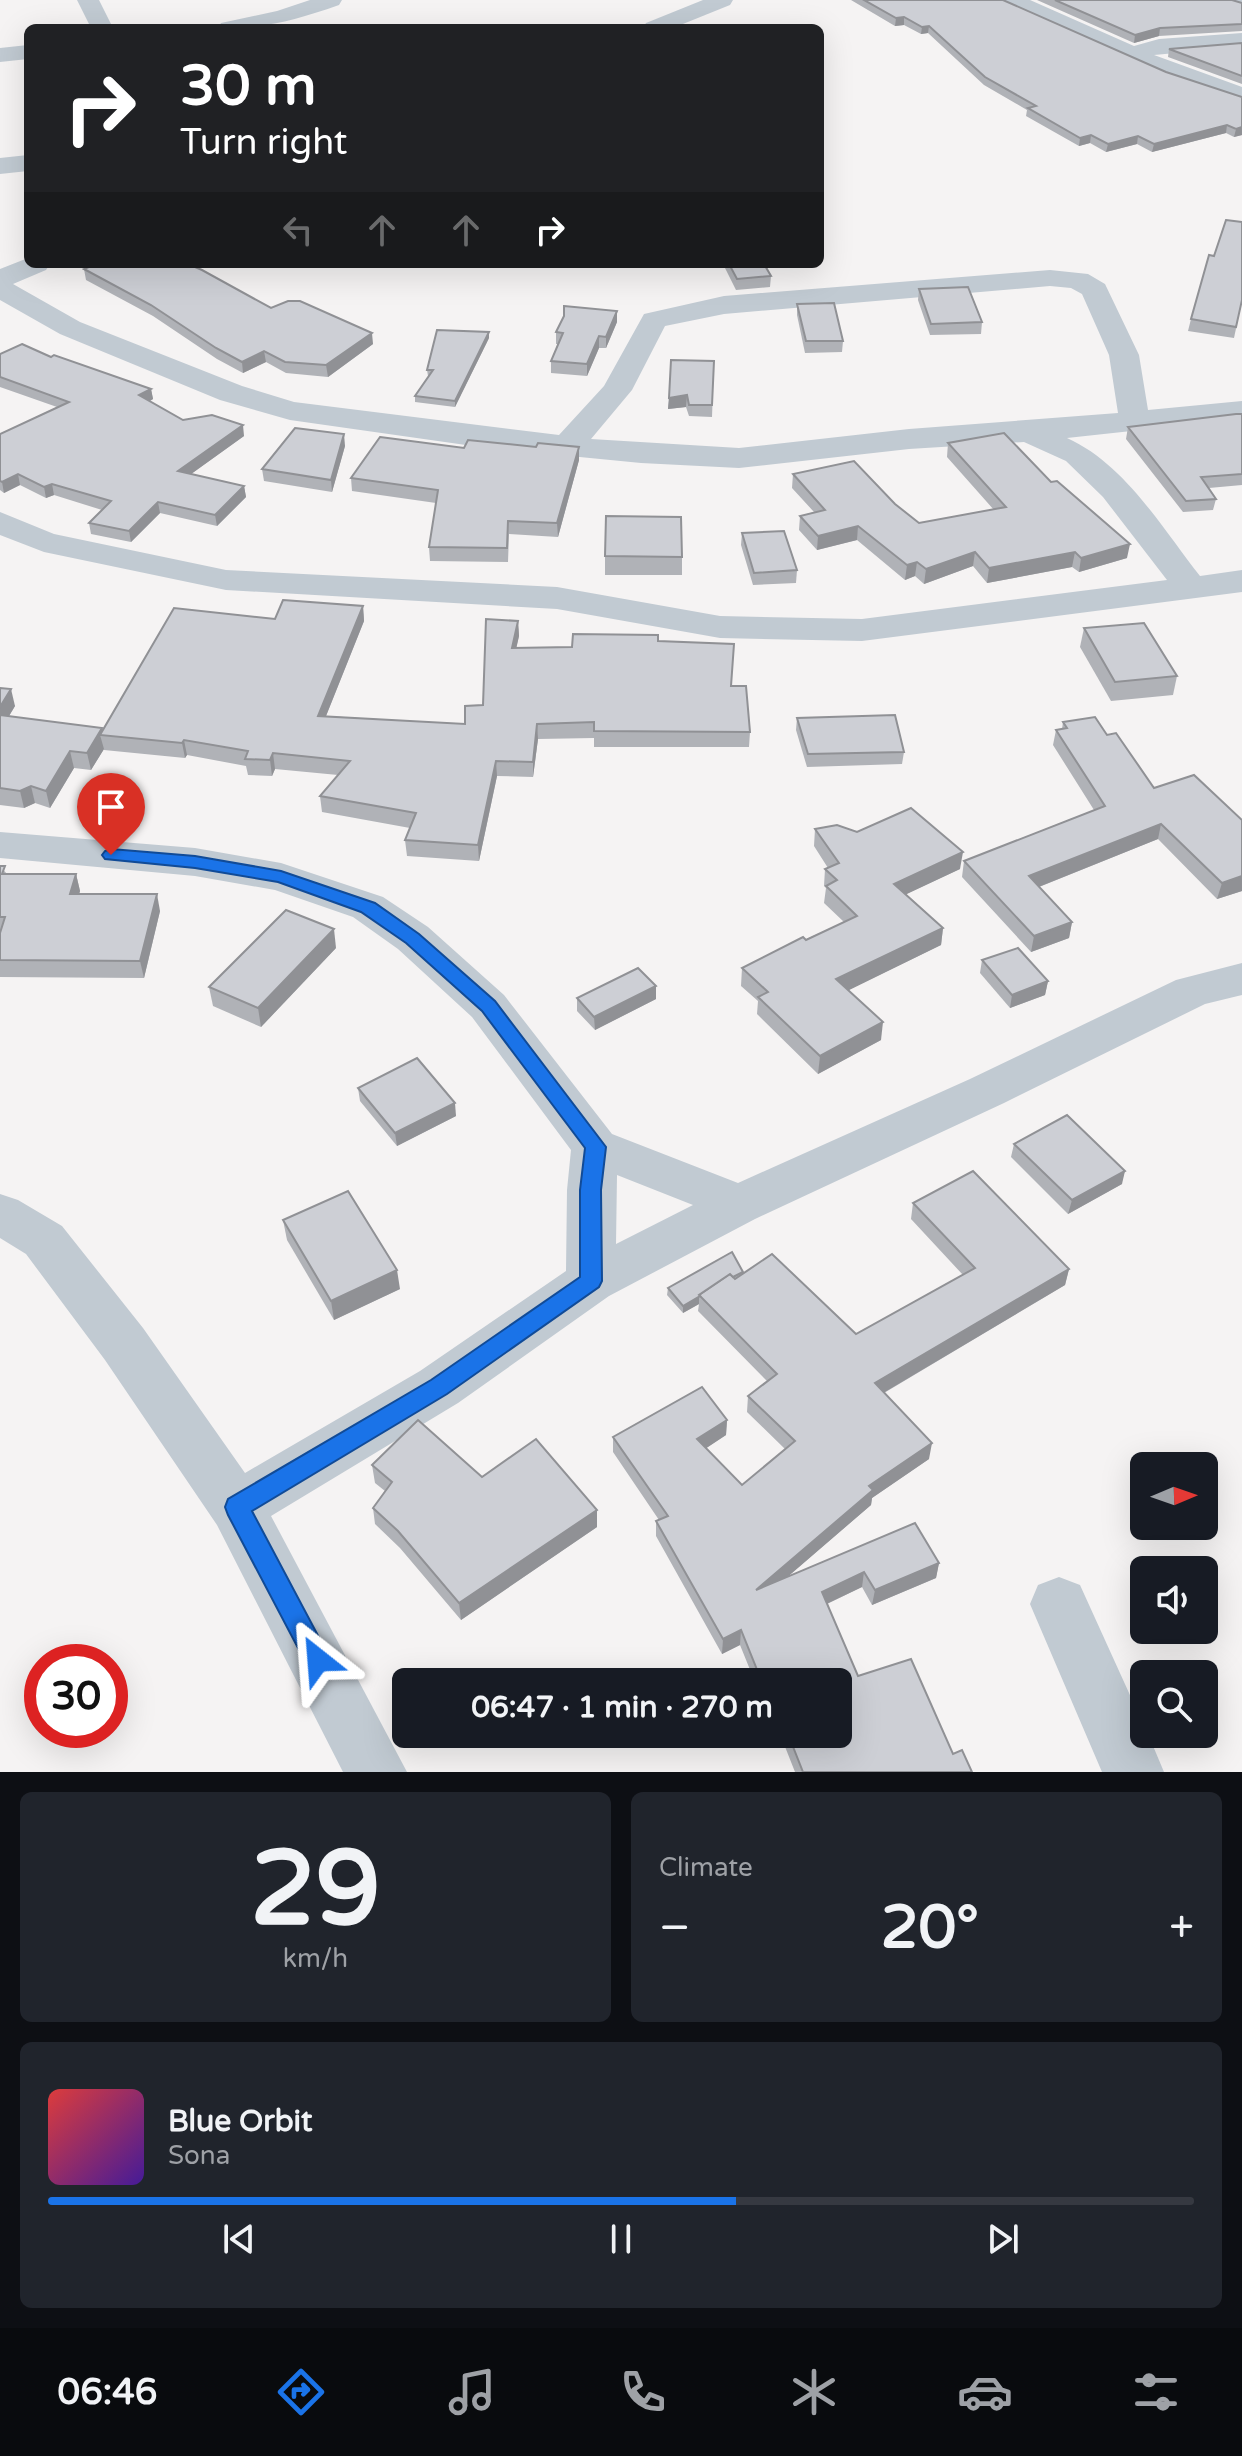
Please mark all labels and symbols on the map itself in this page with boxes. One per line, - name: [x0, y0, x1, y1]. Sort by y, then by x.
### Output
- pin: [77, 773, 145, 855]
- north arrow: [1130, 1452, 1218, 1540]
- position arrow: [276, 1618, 360, 1702]
- speed limit sign: 30: [24, 1644, 128, 1748]

